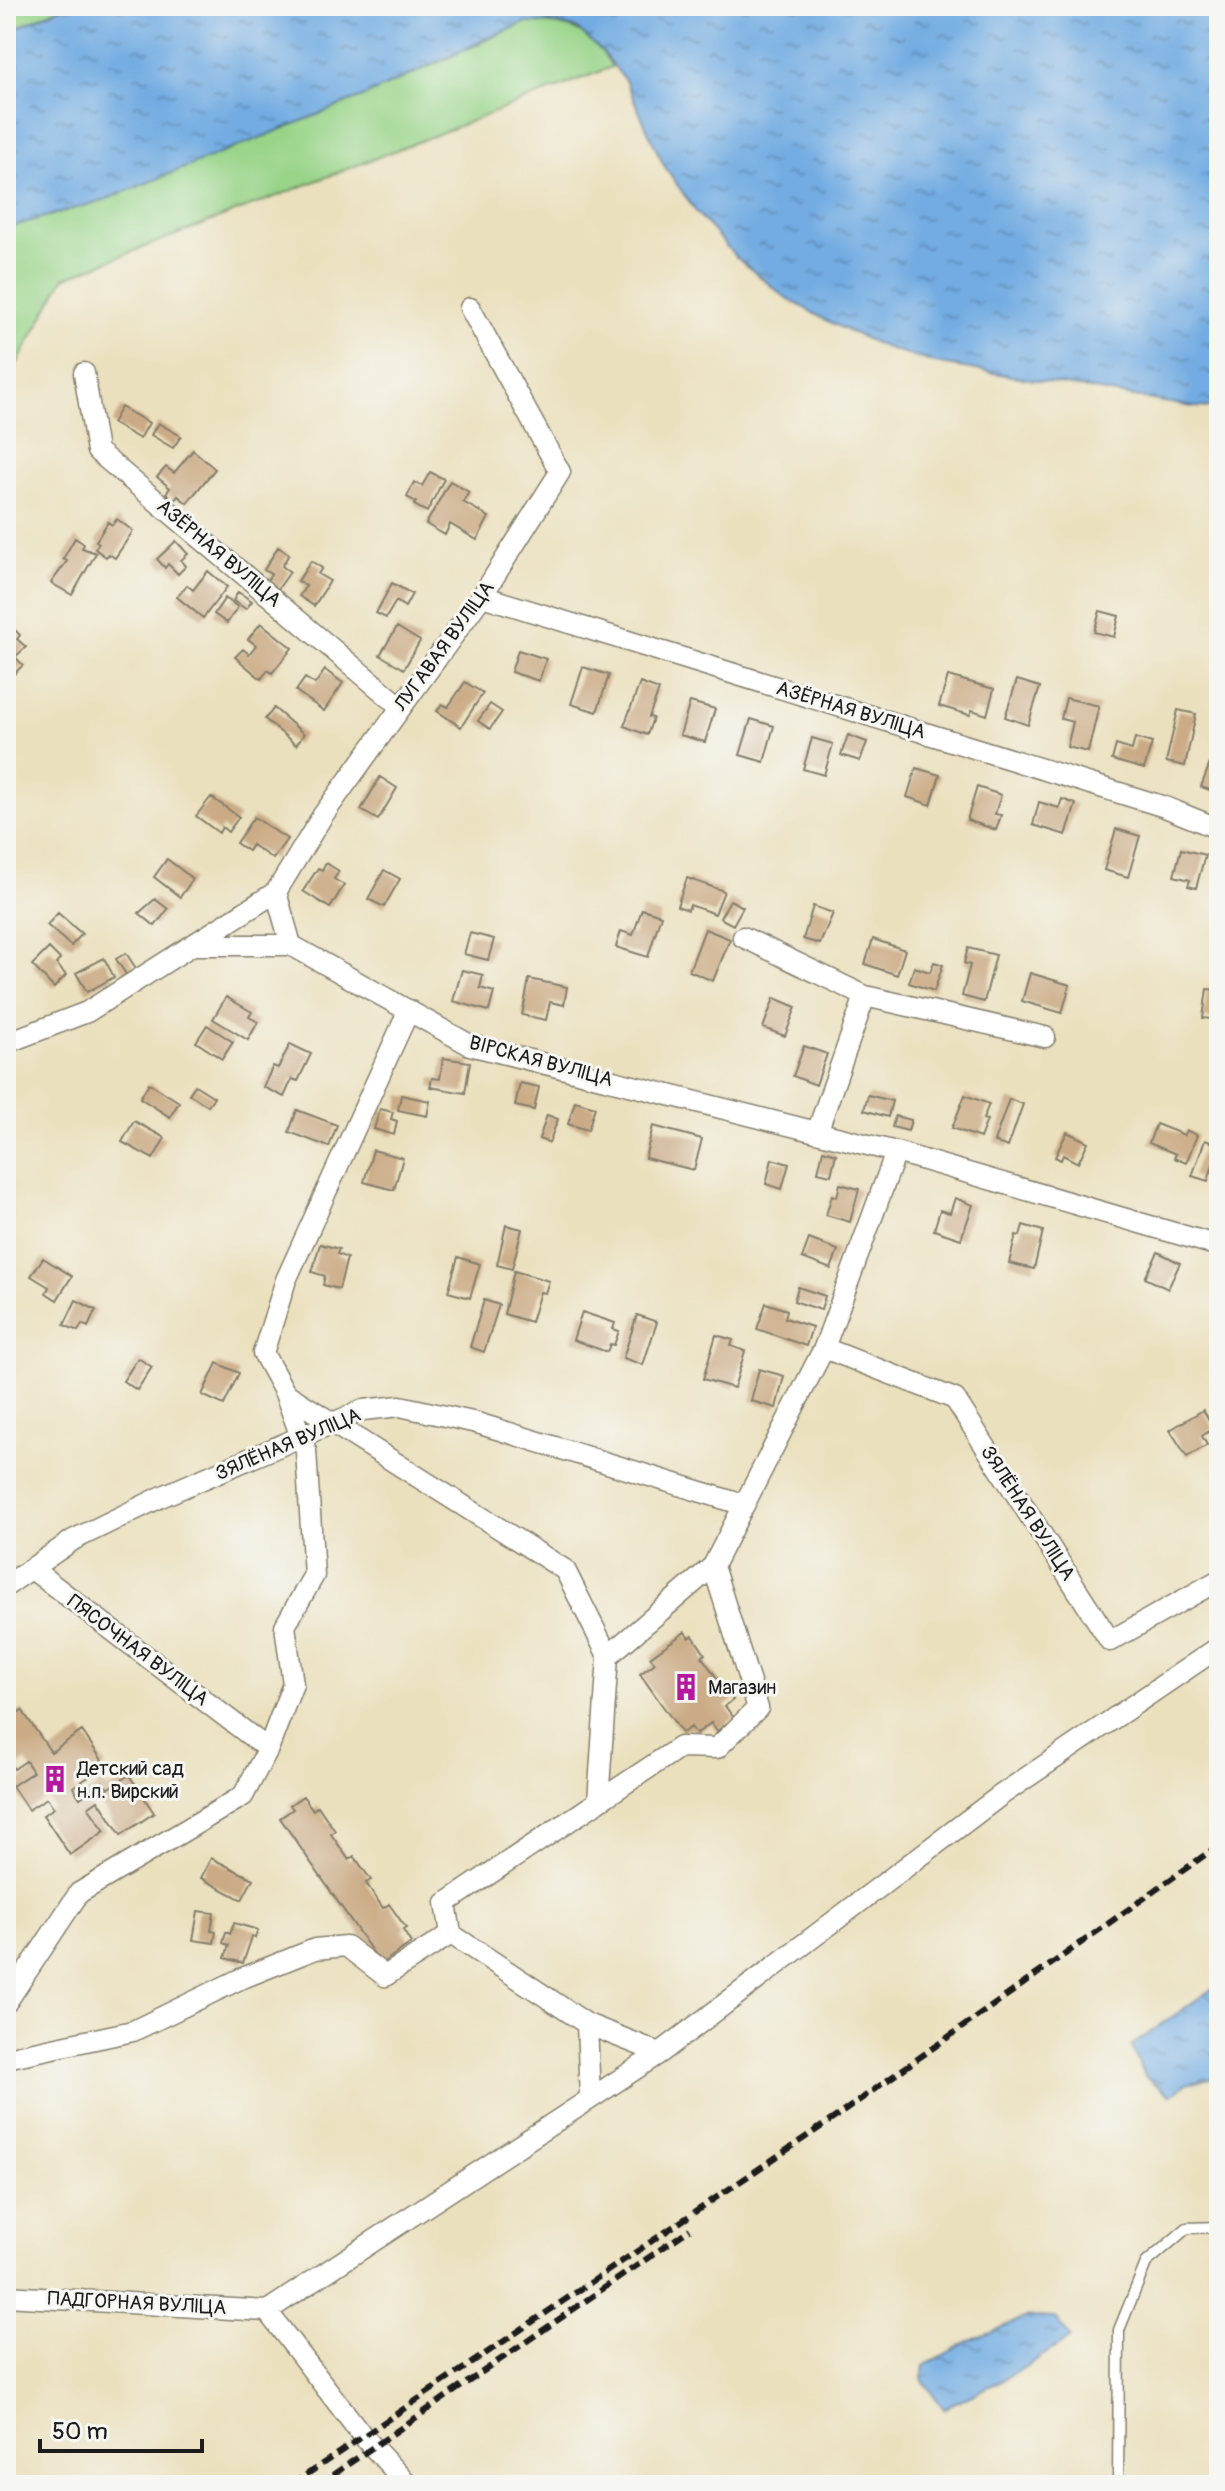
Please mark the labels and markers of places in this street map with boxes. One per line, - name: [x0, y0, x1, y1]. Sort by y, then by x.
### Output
- building icon: Магазин: [671, 1672, 701, 1702]
- place label: Магазин: [708, 1675, 776, 1700]
- place label: Детский сад н.п. Вирский: [76, 1756, 184, 1804]
- building icon: Детский сад н.п. Вирский: [40, 1764, 70, 1794]

